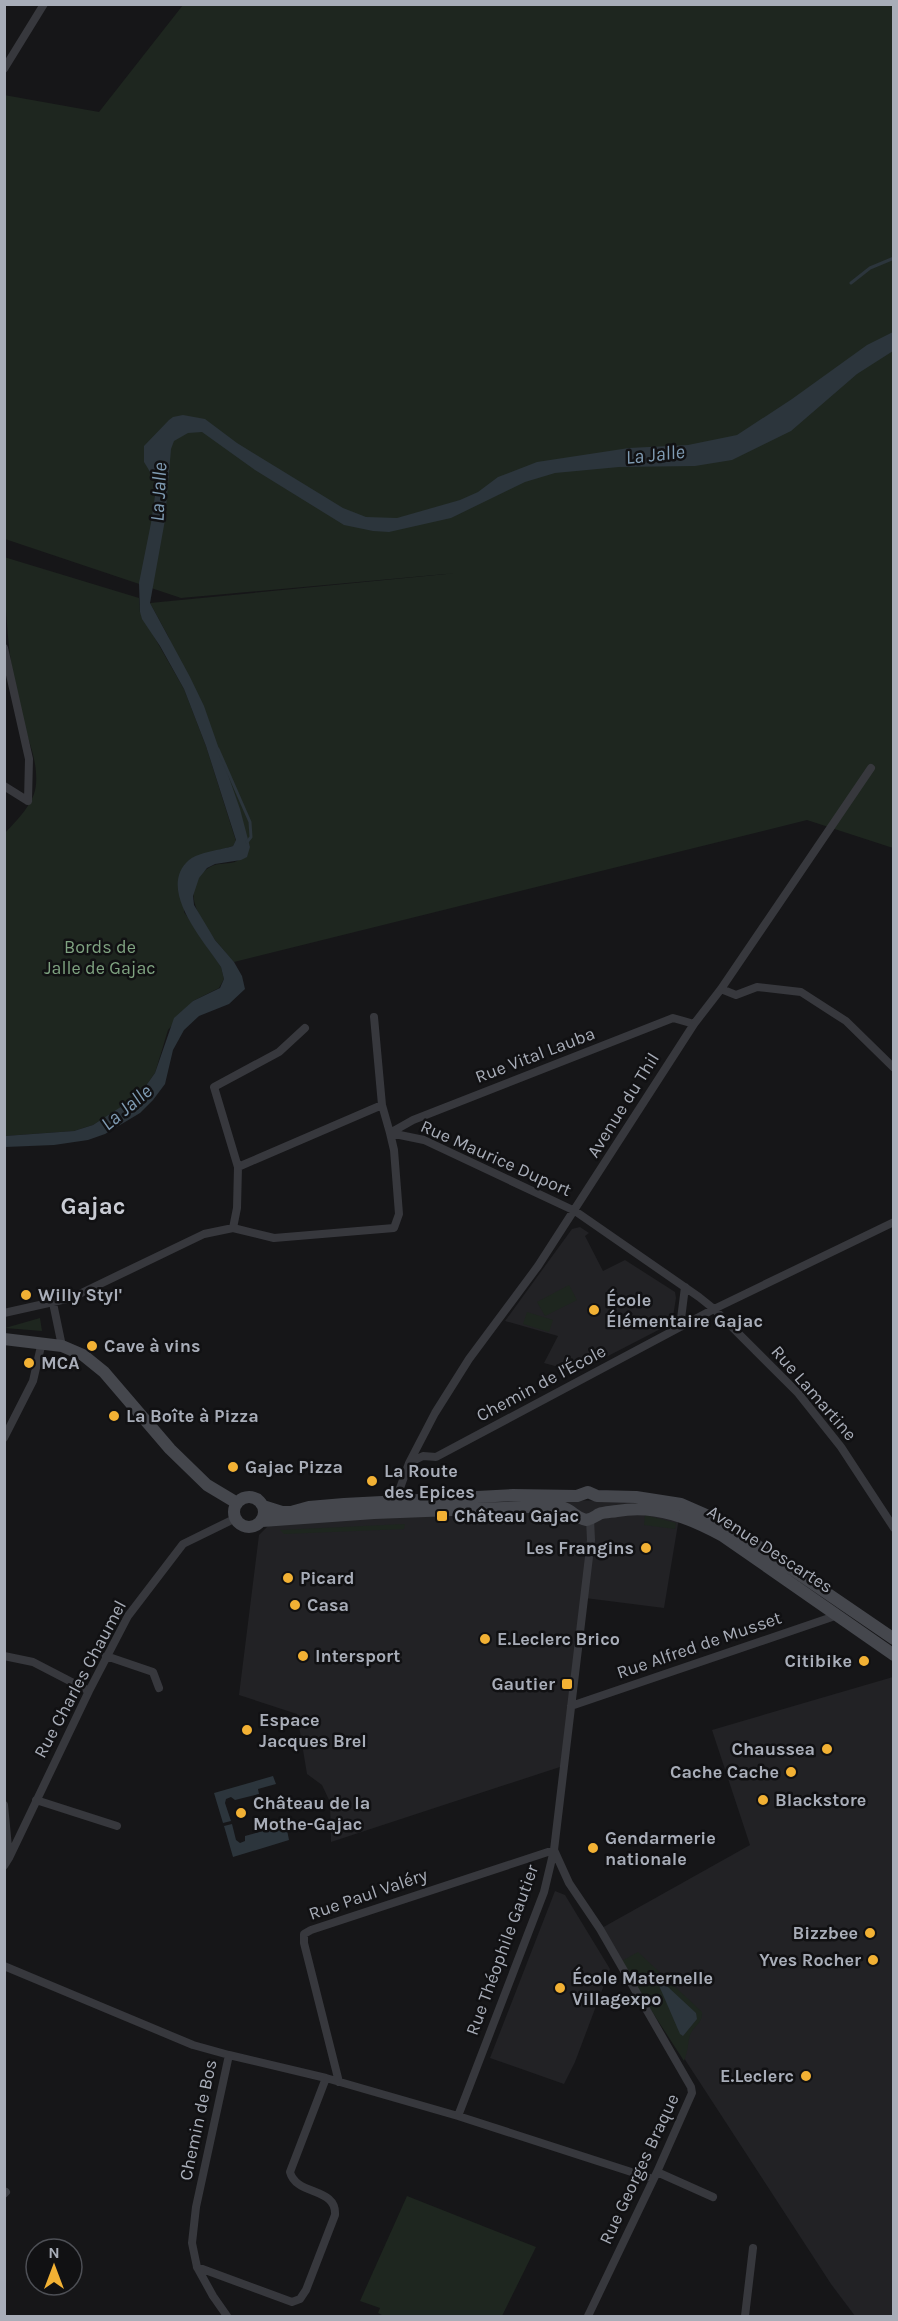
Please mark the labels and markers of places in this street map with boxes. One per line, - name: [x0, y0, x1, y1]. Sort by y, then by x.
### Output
- place label: Willy Styl': [38, 1284, 122, 1306]
- marker: Willy Styl': [19, 1288, 33, 1302]
- place label: École Élémentaire Gajac: [606, 1288, 763, 1332]
- marker: École Élémentaire Gajac: [587, 1303, 601, 1317]
- place label: Cave à vins: [104, 1335, 200, 1357]
- marker: Cave à vins: [85, 1339, 99, 1353]
- place label: MCA: [41, 1352, 79, 1374]
- marker: MCA: [22, 1356, 36, 1370]
- place label: La Boîte à Pizza: [126, 1405, 259, 1427]
- marker: La Boîte à Pizza: [107, 1409, 121, 1423]
- place label: Gajac Pizza: [245, 1456, 343, 1478]
- marker: Gajac Pizza: [226, 1460, 240, 1474]
- place label: La Route des Epices: [384, 1460, 475, 1503]
- marker: La Route des Epices: [365, 1474, 379, 1488]
- place label: Château Gajac: [454, 1505, 579, 1527]
- marker: Château Gajac: [435, 1509, 449, 1523]
- place label: Les Frangins: [526, 1537, 634, 1559]
- marker: Les Frangins: [639, 1541, 653, 1555]
- place label: Picard: [300, 1567, 355, 1589]
- marker: Picard: [281, 1571, 295, 1585]
- place label: Casa: [307, 1594, 349, 1616]
- marker: Casa: [288, 1598, 302, 1612]
- place label: E.Leclerc Brico: [497, 1628, 620, 1650]
- marker: E.Leclerc Brico: [478, 1632, 492, 1646]
- place label: Intersport: [315, 1645, 400, 1667]
- marker: Intersport: [296, 1649, 310, 1663]
- place label: Citibike: [785, 1650, 852, 1672]
- marker: Citibike: [857, 1654, 871, 1668]
- place label: Gautier: [491, 1673, 555, 1695]
- marker: Gautier: [560, 1677, 574, 1691]
- place label: Espace Jacques Brel: [259, 1709, 367, 1752]
- marker: Espace Jacques Brel: [240, 1723, 254, 1737]
- place label: Chaussea: [732, 1738, 815, 1760]
- marker: Chaussea: [820, 1742, 834, 1756]
- place label: Cache Cache: [670, 1761, 779, 1783]
- marker: Cache Cache: [784, 1765, 798, 1779]
- place label: Blackstore: [775, 1789, 866, 1811]
- place label: Château de la Mothe-Gajac: [253, 1792, 370, 1835]
- marker: Blackstore: [756, 1793, 770, 1807]
- marker: Château de la Mothe-Gajac: [234, 1806, 248, 1820]
- place label: Gendarmerie nationale: [605, 1827, 716, 1870]
- marker: Gendarmerie nationale: [586, 1841, 600, 1855]
- place label: Bizzbee: [792, 1922, 858, 1944]
- marker: Bizzbee: [863, 1926, 877, 1940]
- place label: Yves Rocher: [759, 1949, 861, 1971]
- marker: Yves Rocher: [866, 1953, 880, 1967]
- place label: École Maternelle Villagexpo: [572, 1966, 713, 2010]
- marker: École Maternelle Villagexpo: [553, 1981, 567, 1995]
- place label: E.Leclerc: [720, 2065, 794, 2087]
- marker: E.Leclerc: [799, 2069, 813, 2083]

